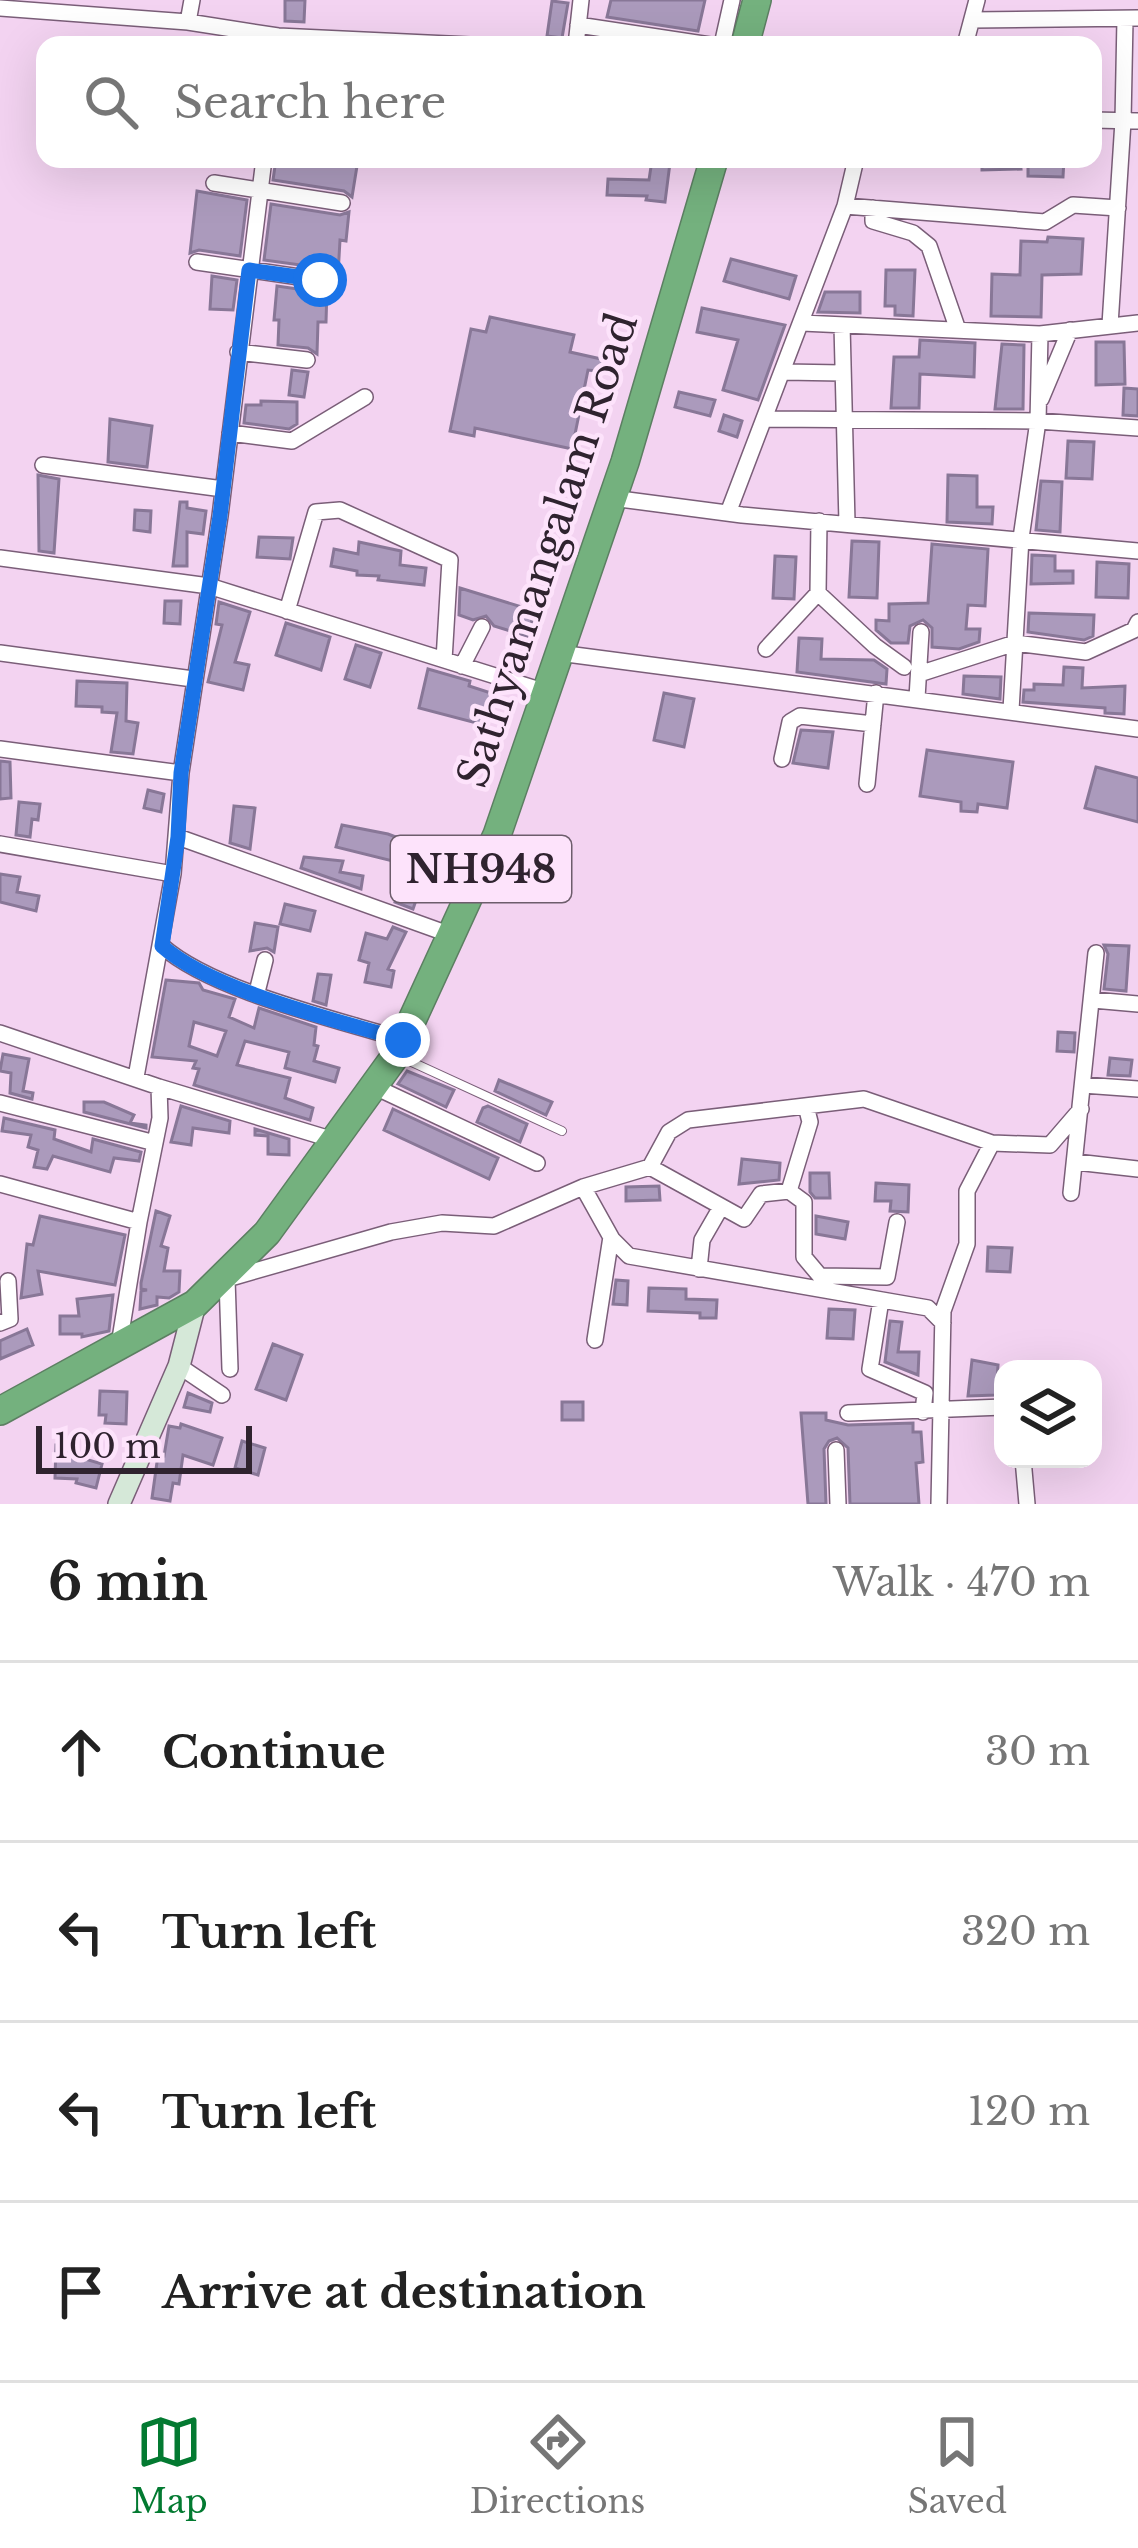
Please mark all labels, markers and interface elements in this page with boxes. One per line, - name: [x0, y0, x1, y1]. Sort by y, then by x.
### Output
- search box: [36, 36, 1102, 168]
- icon: search: [78, 69, 144, 135]
- text: Search here: [174, 74, 446, 130]
- route start: [293, 253, 347, 307]
- street label: Sathyamangalam Road: [446, 306, 648, 794]
- road number: NH948: [391, 836, 571, 902]
- route end: [376, 1013, 430, 1067]
- map controls: [994, 1360, 1102, 1468]
- button: layers: [994, 1360, 1102, 1468]
- scale bar: [36, 1420, 252, 1473]
- text: 100 m: [54, 1426, 161, 1467]
- text: 6 min: [48, 1551, 208, 1614]
- text: Walk · 470 m: [833, 1558, 1090, 1607]
- icon: ahead: [48, 1719, 114, 1785]
- text: Continue: [162, 1724, 386, 1780]
- text: 30 m: [985, 1727, 1090, 1776]
- icon: left: [48, 1899, 114, 1965]
- text: Turn left: [162, 1904, 376, 1960]
- text: 320 m: [961, 1907, 1090, 1956]
- icon: left: [48, 2079, 114, 2145]
- text: Turn left: [162, 2084, 376, 2140]
- text: 120 m: [968, 2087, 1090, 2136]
- icon: arrive: [48, 2259, 114, 2325]
- text: Arrive at destination: [162, 2264, 646, 2320]
- tab: Map: [131, 2409, 208, 2522]
- tab: Directions: [470, 2409, 645, 2522]
- tab: Saved: [907, 2409, 1007, 2522]

